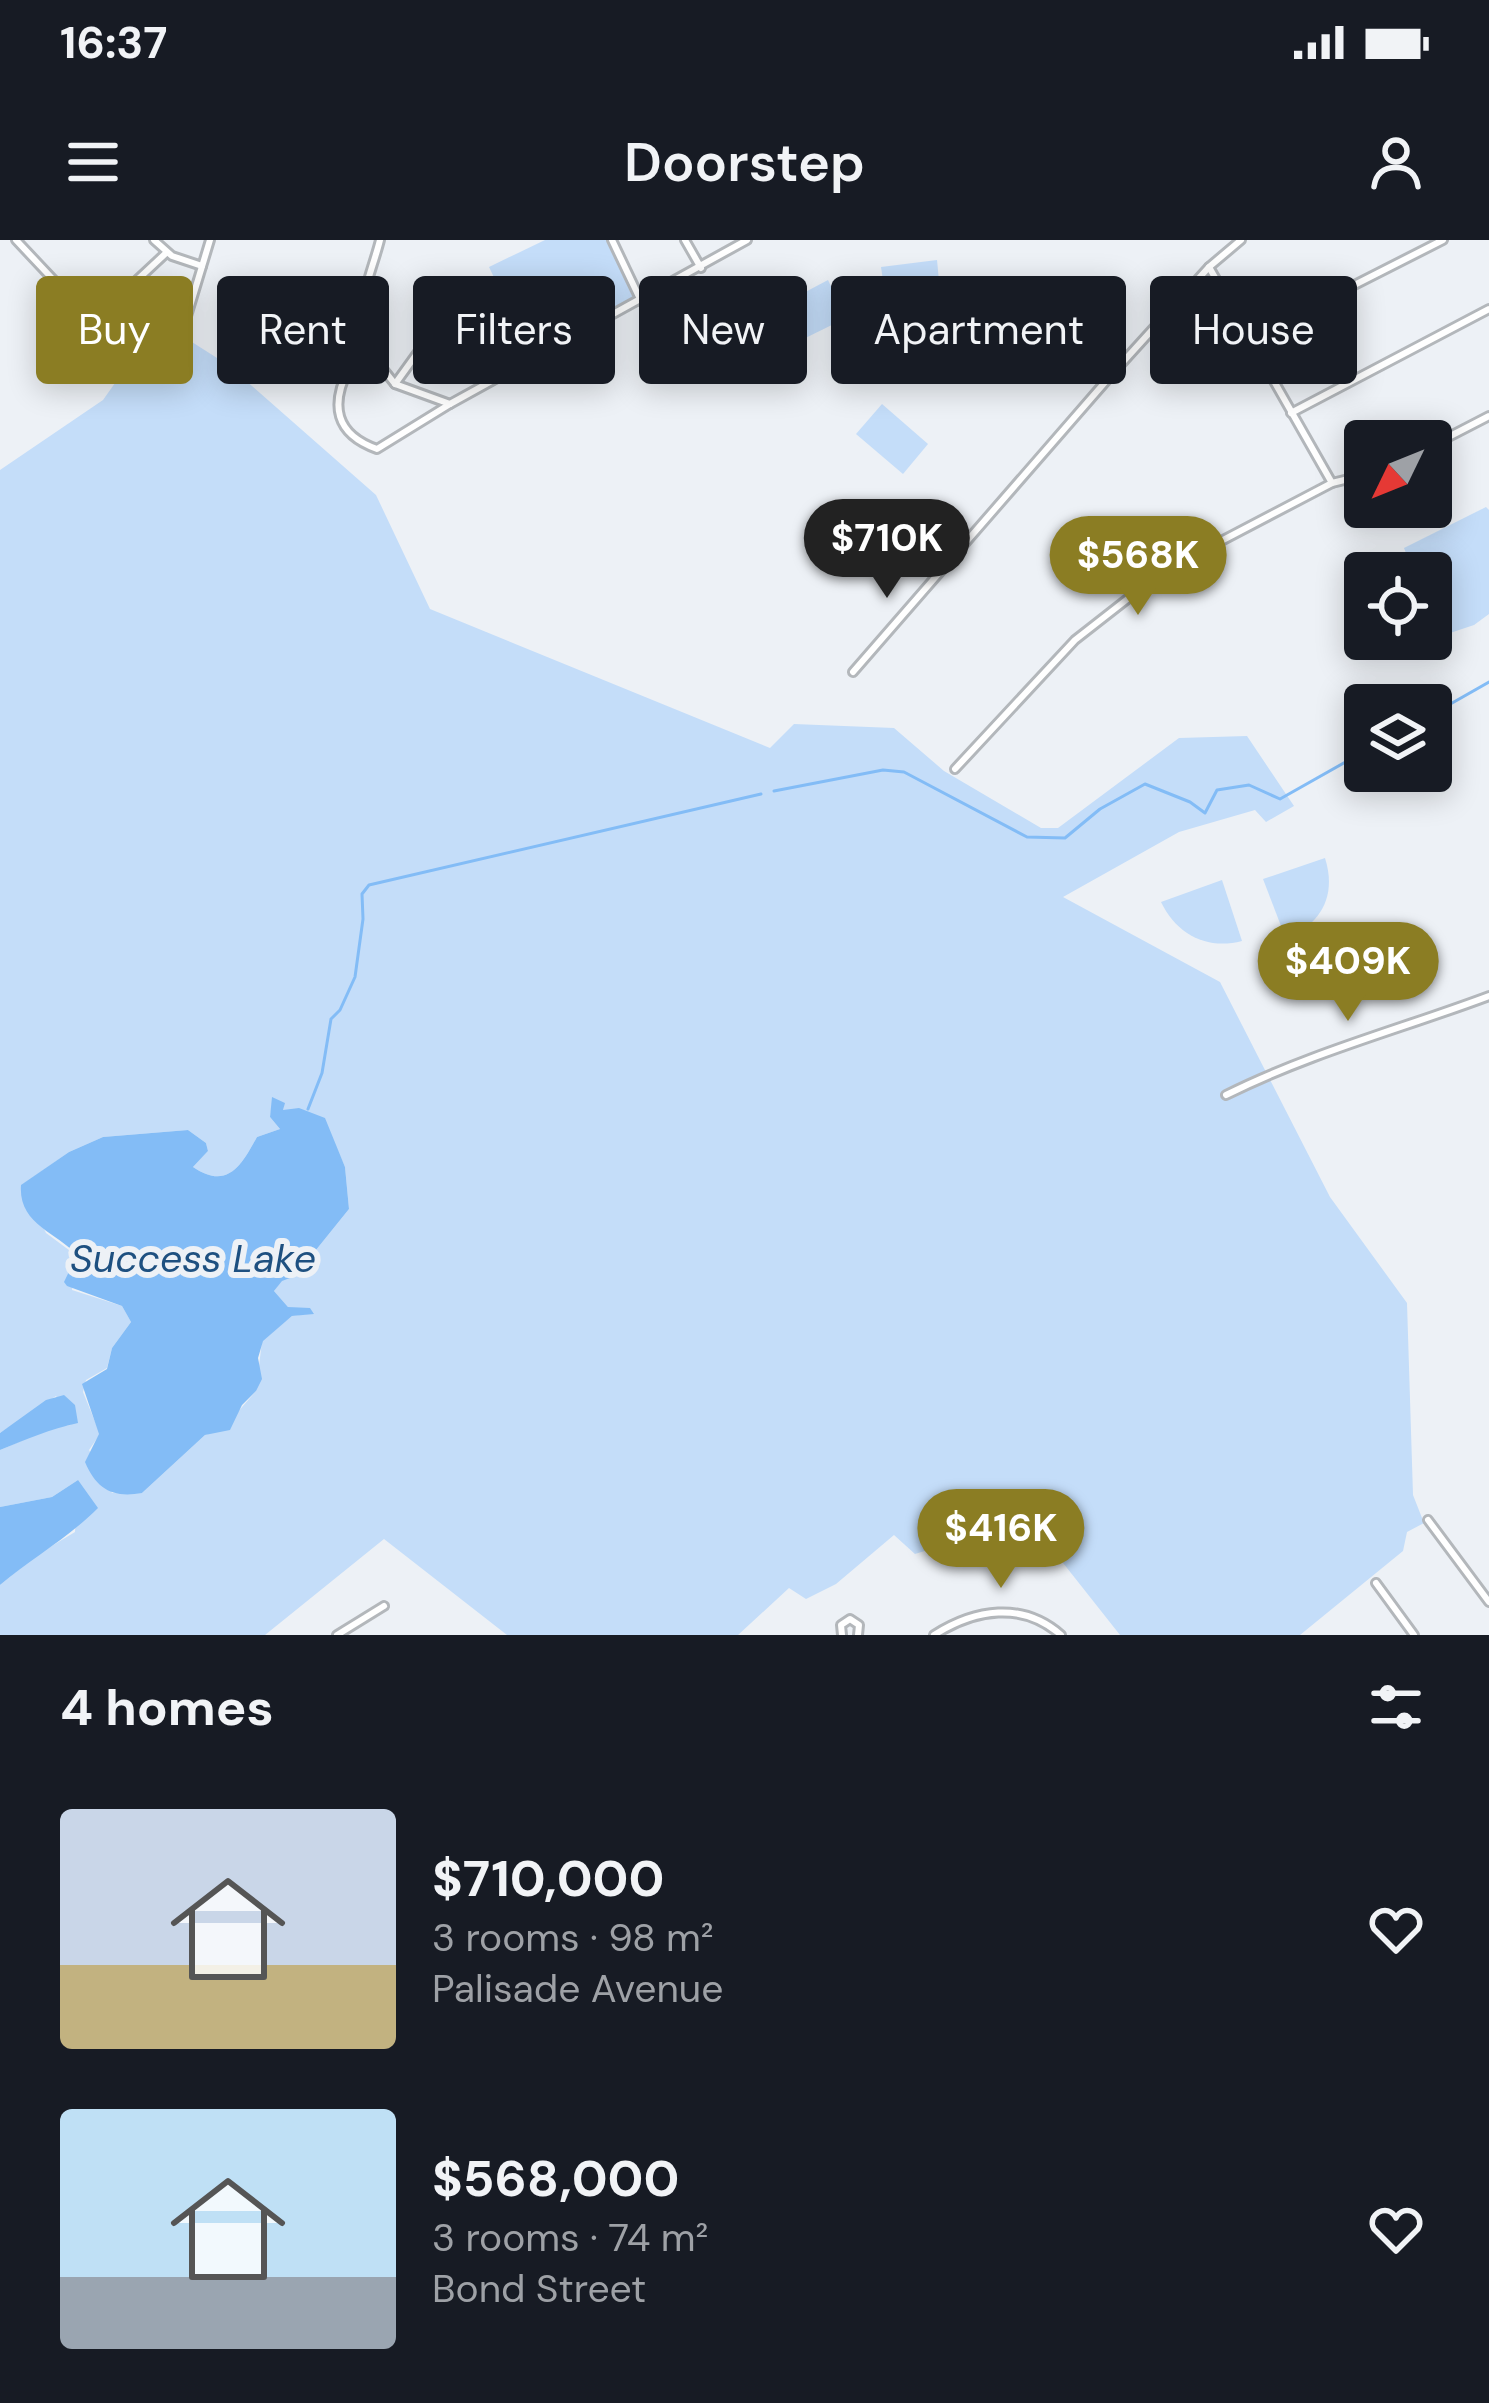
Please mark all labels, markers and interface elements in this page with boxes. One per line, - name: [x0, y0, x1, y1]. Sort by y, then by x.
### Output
- text: 16:37: [60, 13, 167, 72]
- text: Doorstep: [624, 127, 865, 198]
- icon: menu: [60, 129, 126, 195]
- icon: person: [1363, 129, 1429, 195]
- chip: Buy: [36, 276, 193, 384]
- chip: Rent: [217, 276, 389, 384]
- chip: Filters: [413, 276, 615, 384]
- chip: New: [639, 276, 807, 384]
- chip: Apartment: [831, 276, 1126, 384]
- chip: House: [1150, 276, 1357, 384]
- north arrow: [1344, 420, 1452, 528]
- map controls: [1344, 420, 1452, 792]
- pin: $710K: [803, 499, 971, 601]
- text: $710K: [831, 512, 943, 563]
- pin: $568K: [1054, 516, 1222, 618]
- text: $568K: [1077, 529, 1199, 580]
- button: locate: [1344, 552, 1452, 660]
- button: layers: [1344, 684, 1452, 792]
- pin: $409K: [1264, 922, 1432, 1024]
- text: $409K: [1285, 935, 1411, 986]
- water label: Success Lake: [70, 1233, 316, 1284]
- pin: $416K: [917, 1489, 1085, 1591]
- text: $416K: [944, 1502, 1058, 1553]
- text: 4 homes: [60, 1674, 274, 1741]
- icon: filters: [1363, 1674, 1429, 1740]
- text: $710,000: [432, 1845, 664, 1912]
- icon: home: [156, 1857, 300, 2001]
- icon: heart: [1363, 1896, 1429, 1962]
- text: 3 rooms · 98 m²: [432, 1912, 714, 1963]
- text: Palisade Avenue: [432, 1963, 723, 2014]
- text: $568,000: [432, 2145, 679, 2212]
- icon: home: [156, 2157, 300, 2301]
- icon: heart: [1363, 2196, 1429, 2262]
- text: 3 rooms · 74 m²: [432, 2212, 708, 2263]
- text: Bond Street: [432, 2263, 646, 2314]

